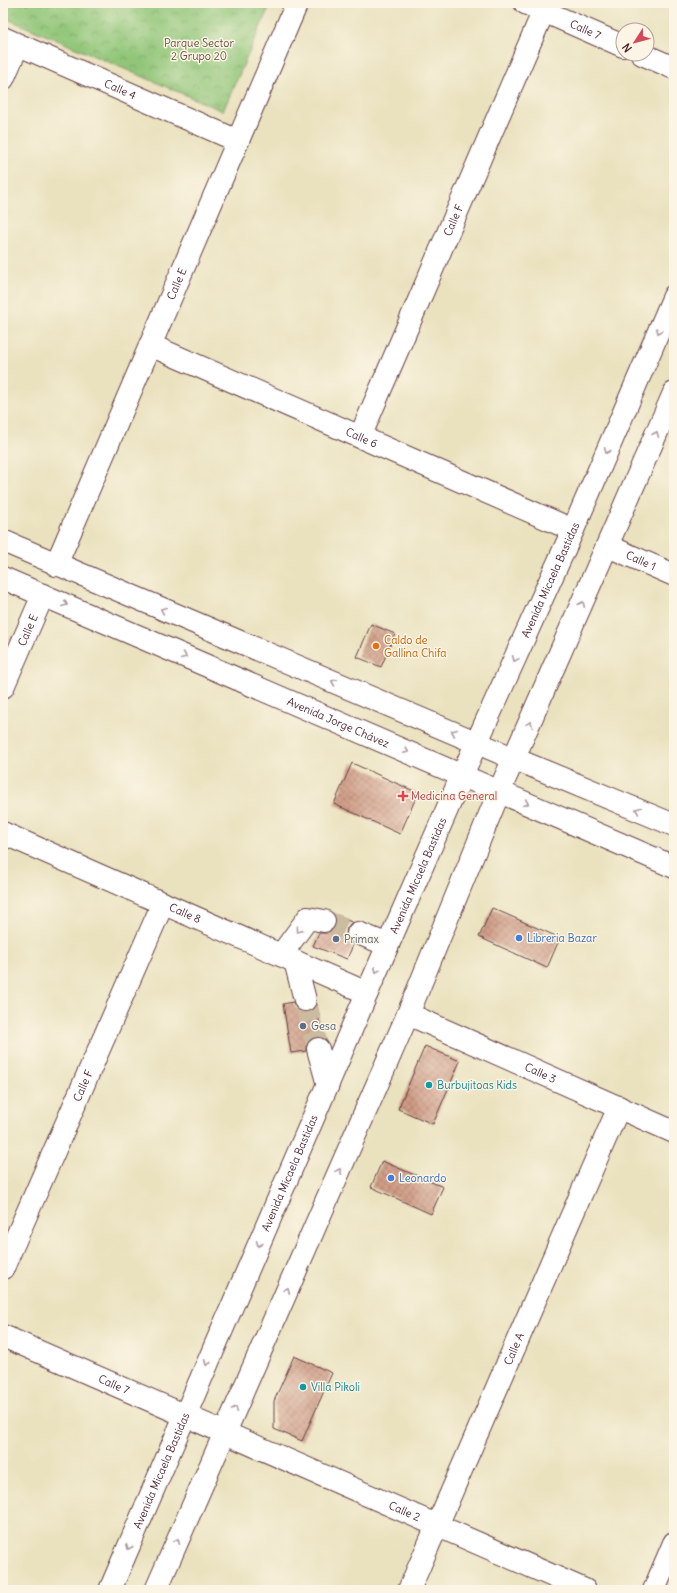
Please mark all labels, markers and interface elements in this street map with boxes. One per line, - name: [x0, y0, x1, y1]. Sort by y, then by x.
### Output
- street label: Calle 7: [568, 17, 604, 43]
- north arrow: [615, 22, 655, 62]
- park label: Parque Sector 2 Grupo 20: [164, 36, 235, 63]
- text: N: [619, 41, 635, 55]
- street label: Calle 4: [102, 76, 138, 102]
- street label: Calle F: [440, 202, 466, 238]
- street label: Calle E: [164, 266, 190, 302]
- one-way arrow: [655, 328, 663, 335]
- street label: Calle 6: [344, 424, 380, 451]
- one-way arrow: [652, 430, 660, 437]
- one-way arrow: [604, 446, 612, 454]
- street label: Avenida Micaela Bastidas: [518, 520, 583, 640]
- street label: Calle 1: [624, 548, 658, 573]
- one-way arrow: [61, 600, 68, 608]
- one-way arrow: [578, 601, 586, 608]
- one-way arrow: [159, 606, 166, 614]
- street label: Calle E: [15, 612, 41, 648]
- place label: Caldo de Gallina Chifa: [384, 633, 447, 660]
- marker: Caldo de Gallina Chifa: [371, 641, 381, 651]
- one-way arrow: [180, 651, 187, 659]
- one-way arrow: [512, 655, 520, 663]
- one-way arrow: [331, 679, 339, 687]
- street label: Avenida Jorge Chávez: [285, 694, 391, 751]
- one-way arrow: [526, 720, 534, 727]
- one-way arrow: [450, 729, 457, 737]
- one-way arrow: [402, 746, 410, 754]
- place label: Medicina General: [411, 789, 497, 803]
- marker: Medicina General: [398, 791, 408, 801]
- one-way arrow: [521, 798, 529, 806]
- one-way arrow: [635, 807, 642, 815]
- street label: Avenida Micaela Bastidas: [387, 815, 450, 936]
- street label: Calle 8: [167, 900, 203, 926]
- one-way arrow: [296, 926, 304, 933]
- place label: Libreria Bazar: [527, 931, 597, 945]
- place label: Primax: [344, 932, 379, 946]
- marker: Libreria Bazar: [514, 933, 524, 943]
- marker: Primax: [331, 934, 341, 944]
- one-way arrow: [374, 967, 382, 974]
- place label: Gesa: [311, 1019, 336, 1033]
- marker: Gesa: [298, 1021, 308, 1031]
- street label: Calle 3: [523, 1060, 559, 1086]
- street label: Calle F: [70, 1068, 96, 1104]
- place label: Burbujitoas Kids: [437, 1078, 517, 1092]
- marker: Burbujitoas Kids: [424, 1080, 434, 1090]
- street label: Avenida Micaela Bastidas: [258, 1113, 321, 1233]
- one-way arrow: [334, 1168, 342, 1176]
- place label: Leonardo: [399, 1171, 446, 1185]
- marker: Leonardo: [386, 1173, 396, 1183]
- one-way arrow: [256, 1239, 264, 1247]
- one-way arrow: [282, 1287, 290, 1294]
- street label: Calle A: [501, 1330, 527, 1367]
- one-way arrow: [204, 1359, 212, 1366]
- street label: Calle 7: [96, 1372, 132, 1398]
- place label: Villa Pikoli: [311, 1380, 360, 1394]
- marker: Villa Pikoli: [298, 1382, 308, 1392]
- one-way arrow: [230, 1406, 238, 1413]
- street label: Avenida Micaela Bastidas: [130, 1410, 193, 1531]
- street label: Calle 2: [387, 1498, 422, 1524]
- one-way arrow: [172, 1538, 180, 1546]
- one-way arrow: [125, 1543, 133, 1550]

